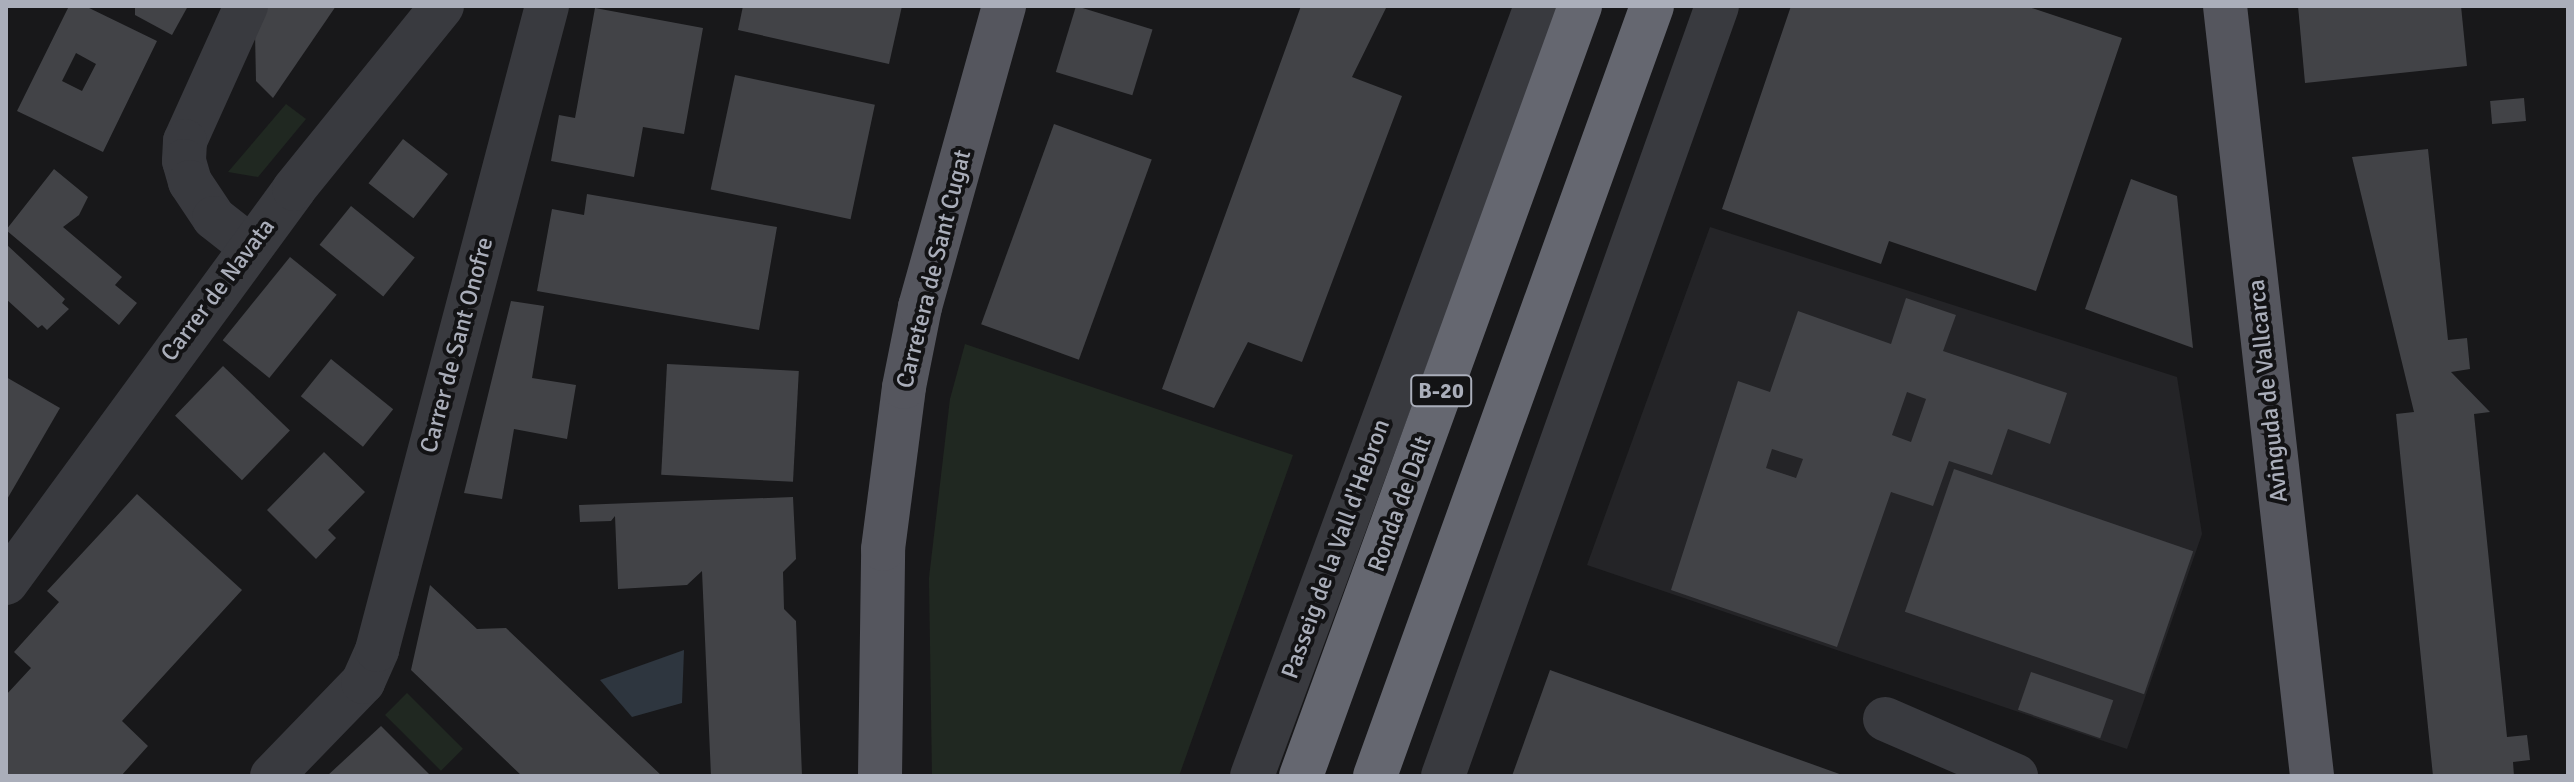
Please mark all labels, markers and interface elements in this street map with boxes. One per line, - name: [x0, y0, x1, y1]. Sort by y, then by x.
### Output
- street label: Carretera de Sant Cugat: [890, 147, 978, 391]
- street label: Carrer de Navata: [155, 213, 281, 367]
- street label: Carrer de Sant Onofre: [414, 234, 500, 456]
- street label: Avinguda de Vallcarca: [2242, 278, 2294, 504]
- road number: B-20: [1409, 373, 1473, 409]
- street label: Passeig de la Vall d'Hebron: [1276, 415, 1396, 683]
- street label: Ronda de Dalt: [1362, 432, 1438, 576]

